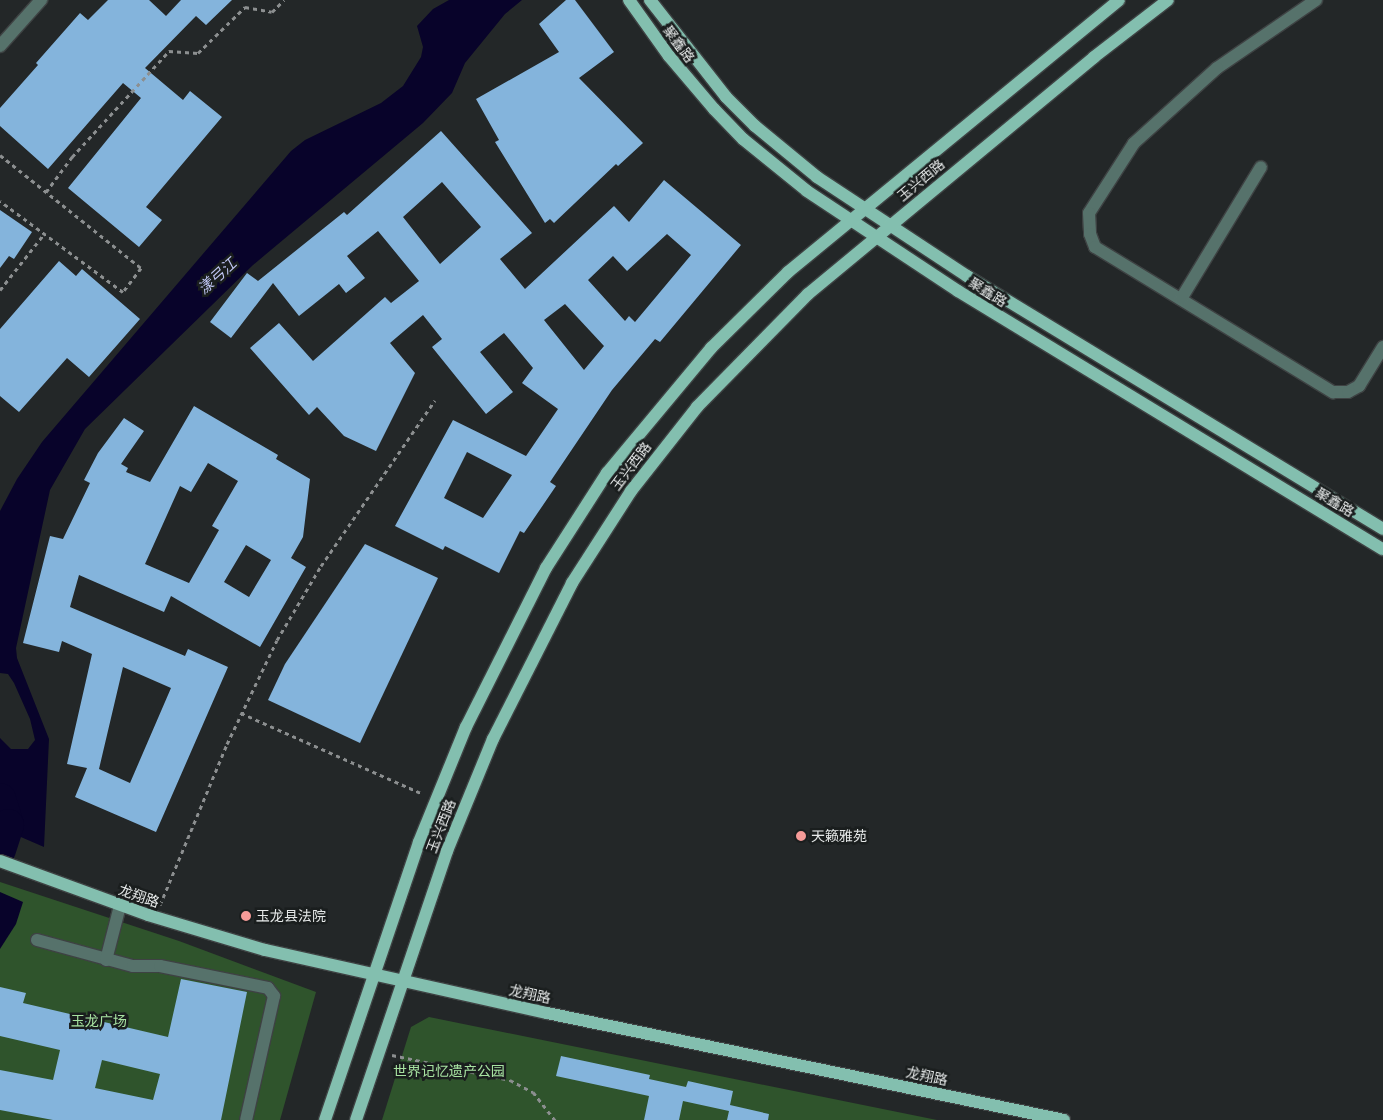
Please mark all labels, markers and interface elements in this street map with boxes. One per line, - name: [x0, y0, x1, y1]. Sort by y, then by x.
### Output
- street label: 聚鑫路: [660, 22, 698, 66]
- street label: 玉兴西路: [894, 156, 948, 204]
- water label: 漾弓江: [194, 254, 240, 298]
- street label: 聚鑫路: [966, 274, 1010, 310]
- street label: 玉兴西路: [607, 439, 655, 493]
- street label: 聚鑫路: [1313, 484, 1357, 520]
- street label: 玉兴西路: [423, 797, 459, 855]
- place label: 天籁雅苑: [811, 828, 867, 844]
- marker: 天籁雅苑: [795, 830, 807, 842]
- street label: 龙翔路: [116, 881, 162, 911]
- place label: 玉龙县法院: [256, 908, 326, 924]
- marker: 玉龙县法院: [240, 910, 252, 922]
- street label: 龙翔路: [508, 981, 552, 1007]
- park label: 玉龙广场: [71, 1013, 127, 1029]
- park label: 世界记忆遗产公园: [393, 1063, 505, 1079]
- street label: 龙翔路: [905, 1063, 949, 1089]

